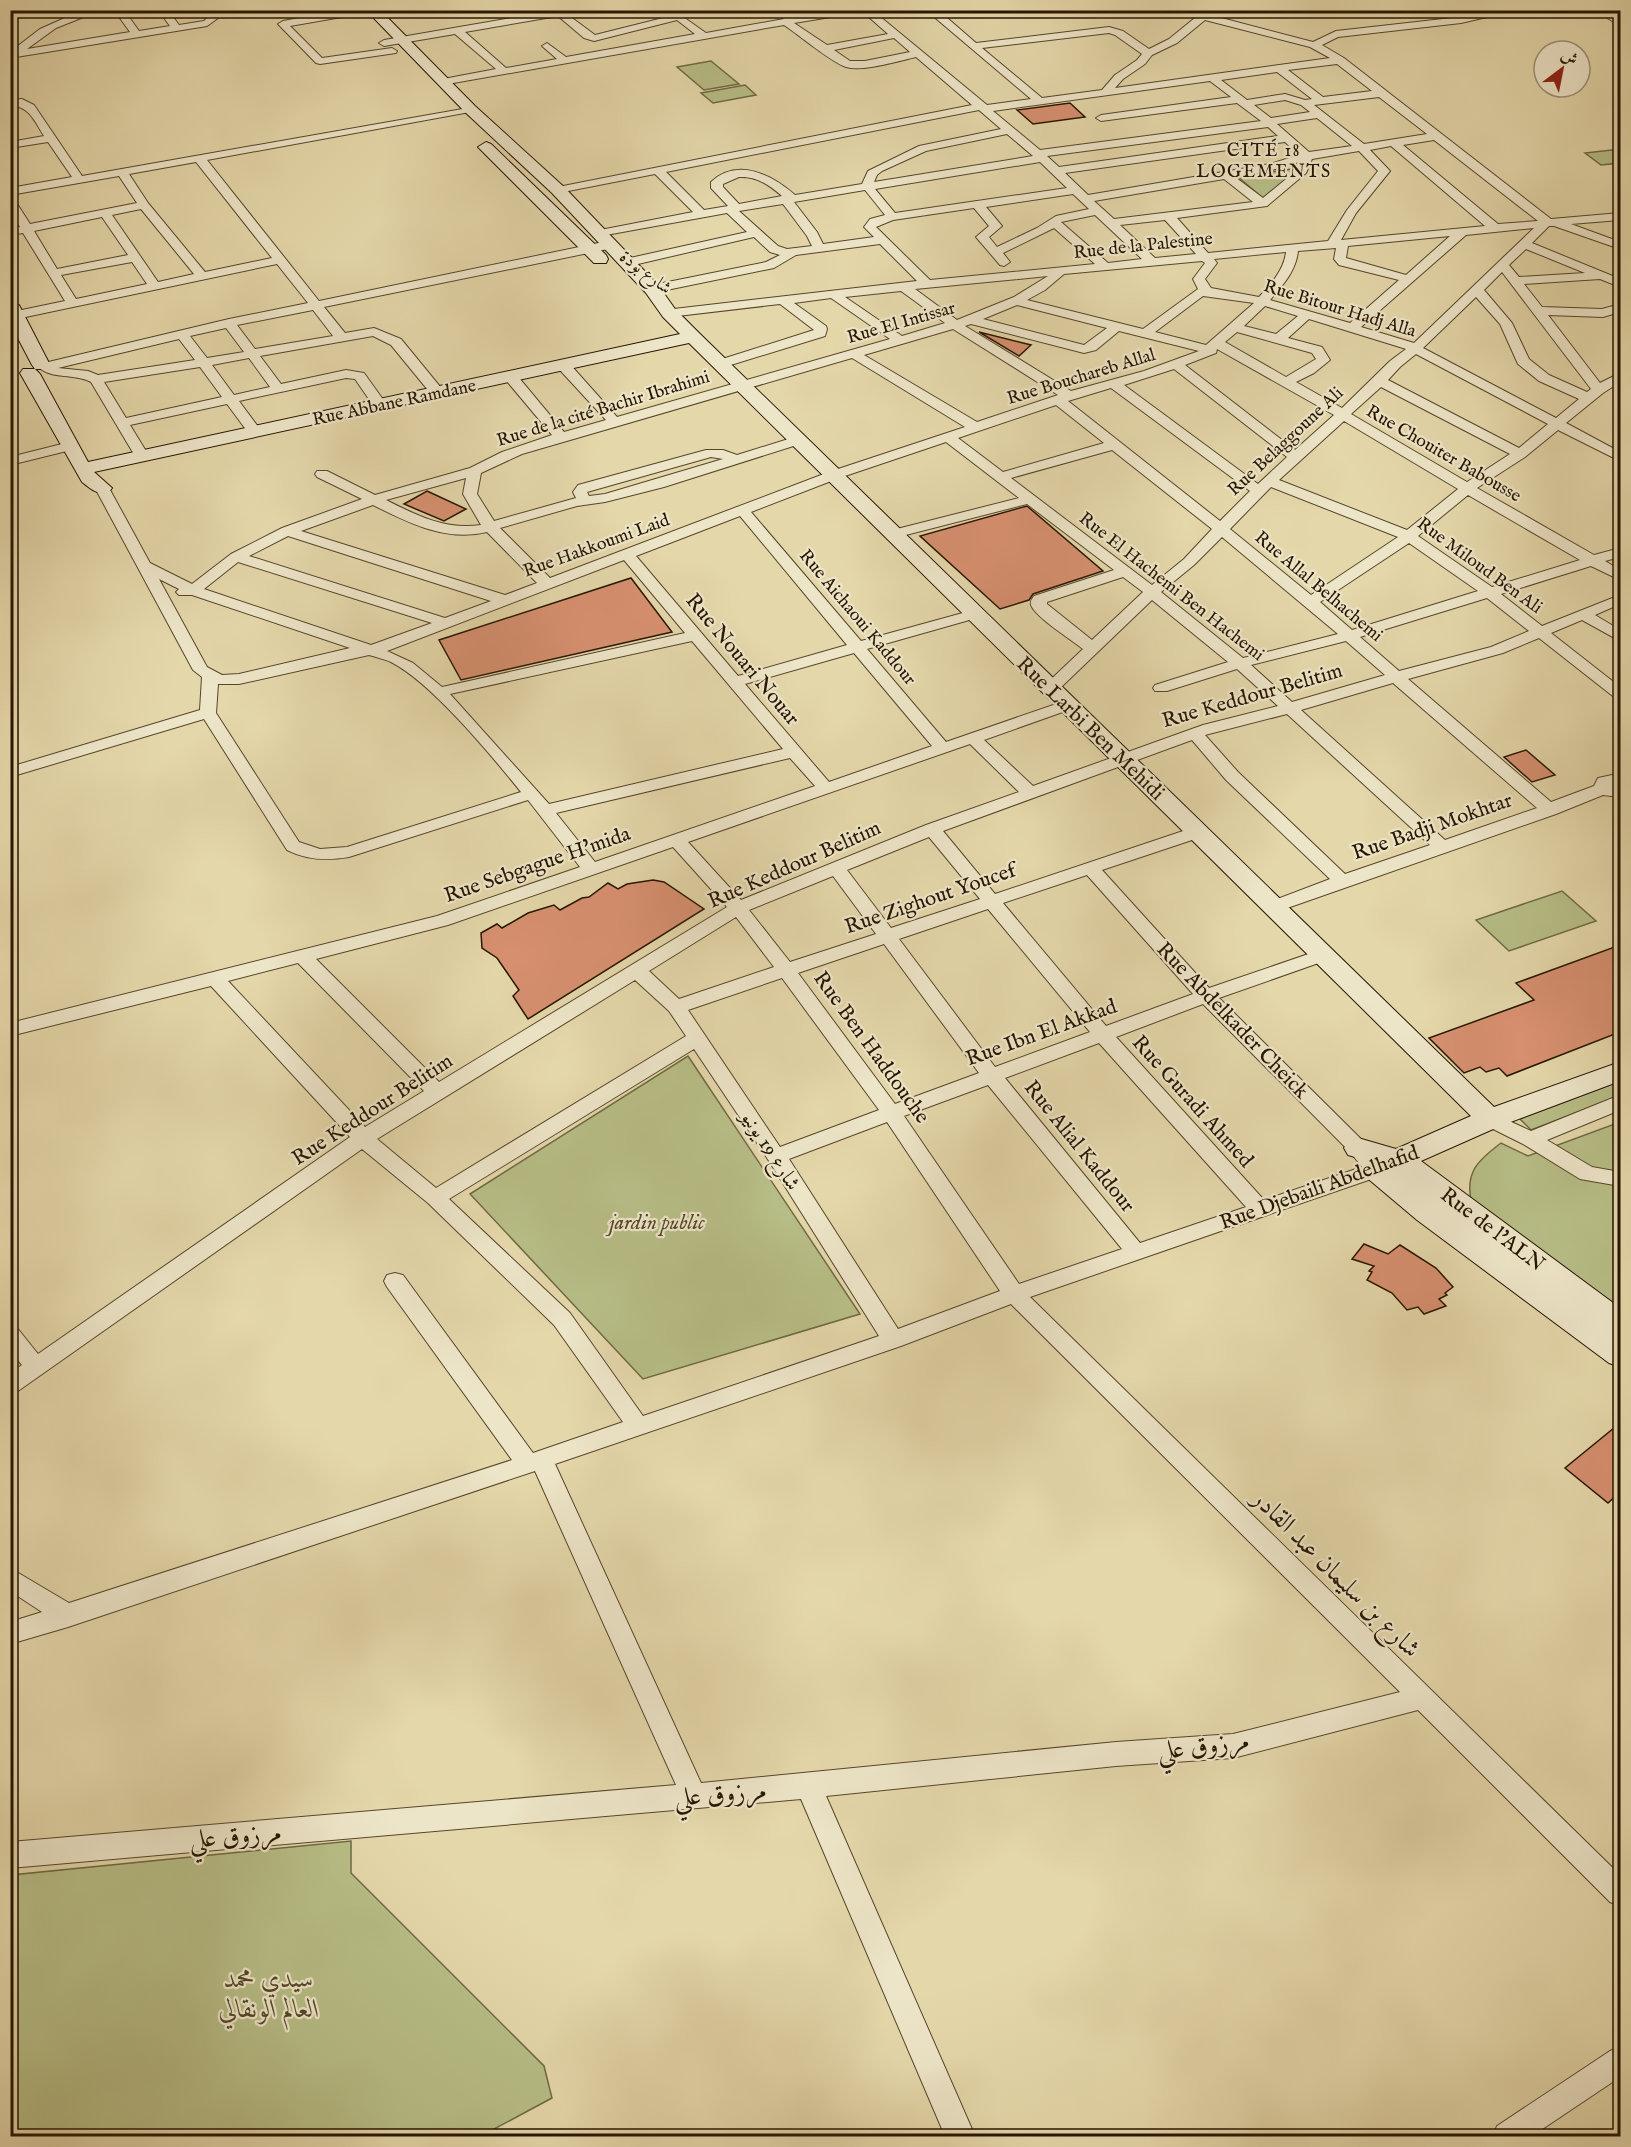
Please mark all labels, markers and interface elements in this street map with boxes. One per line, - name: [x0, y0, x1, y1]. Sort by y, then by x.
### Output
- north arrow: [1532, 39, 1592, 99]
- text: ش: [1557, 45, 1581, 71]
- district label: CITÉ 18 LOGEMENTS: [1196, 138, 1332, 184]
- street label: Rue de la Palestine: [1072, 228, 1214, 265]
- street label: شارع بودة: [613, 246, 676, 302]
- street label: Rue Bitour Hadj Alla: [1261, 275, 1419, 344]
- street label: Rue El Intissar: [845, 297, 959, 350]
- street label: Rue Bouchareb Allal: [1004, 344, 1159, 411]
- street label: Rue de la cité Bachir Ibrahimi: [494, 366, 713, 453]
- street label: Rue Abbane Ramdane: [310, 375, 478, 432]
- street label: Rue Belaggoune Ali: [1223, 382, 1349, 502]
- street label: Rue Chouiter Babousse: [1362, 400, 1525, 508]
- street label: Rue El Hachemi Ben Hachemi: [1074, 508, 1269, 667]
- street label: Rue Hakkoumi Laid: [520, 509, 673, 584]
- street label: Rue Miloud Ben Ali: [1412, 513, 1547, 620]
- street label: Rue Allal Belhachemi: [1249, 527, 1387, 648]
- street label: Rue Aichaoui Kaddour: [793, 545, 921, 691]
- street label: Rue Nouari Nouar: [679, 588, 805, 732]
- street label: Rue Larbi Ben Mehidi: [1010, 651, 1170, 807]
- street label: Rue Keddour Belitim: [1159, 658, 1346, 735]
- street label: Rue Badji Mokhtar: [1349, 787, 1516, 867]
- street label: Rue Keddour Belitim: [704, 815, 885, 916]
- street label: Rue Sebgague H'mida: [441, 821, 635, 910]
- street label: Rue Zighout Youcef: [841, 856, 1023, 941]
- street label: Rue Abdelkader Cheick: [1150, 937, 1314, 1106]
- street label: Rue Ben Haddouche: [806, 966, 935, 1130]
- street label: Rue Ibn El Akkad: [962, 993, 1121, 1073]
- street label: Rue Guradi Ahmed: [1125, 1030, 1259, 1174]
- street label: Rue Keddour Belitim: [287, 1048, 458, 1172]
- street label: Rue Alial Kaddour: [1017, 1075, 1141, 1219]
- street label: شارع 19 يونيو: [730, 1104, 806, 1198]
- street label: Rue Djebaili Abdelhafid: [1216, 1140, 1424, 1237]
- street label: Rue de l'ALN: [1434, 1182, 1550, 1278]
- park label: jardin public: [605, 1210, 705, 1237]
- street label: شارع بن سليمان عبد القادر: [1240, 1481, 1427, 1668]
- street label: مرزوق علي: [1155, 1724, 1252, 1775]
- street label: مرزوق علي: [672, 1774, 769, 1822]
- street label: مرزوق علي: [187, 1816, 284, 1864]
- park label: سيدي محمد العالم الونقالي: [218, 1963, 320, 2031]

